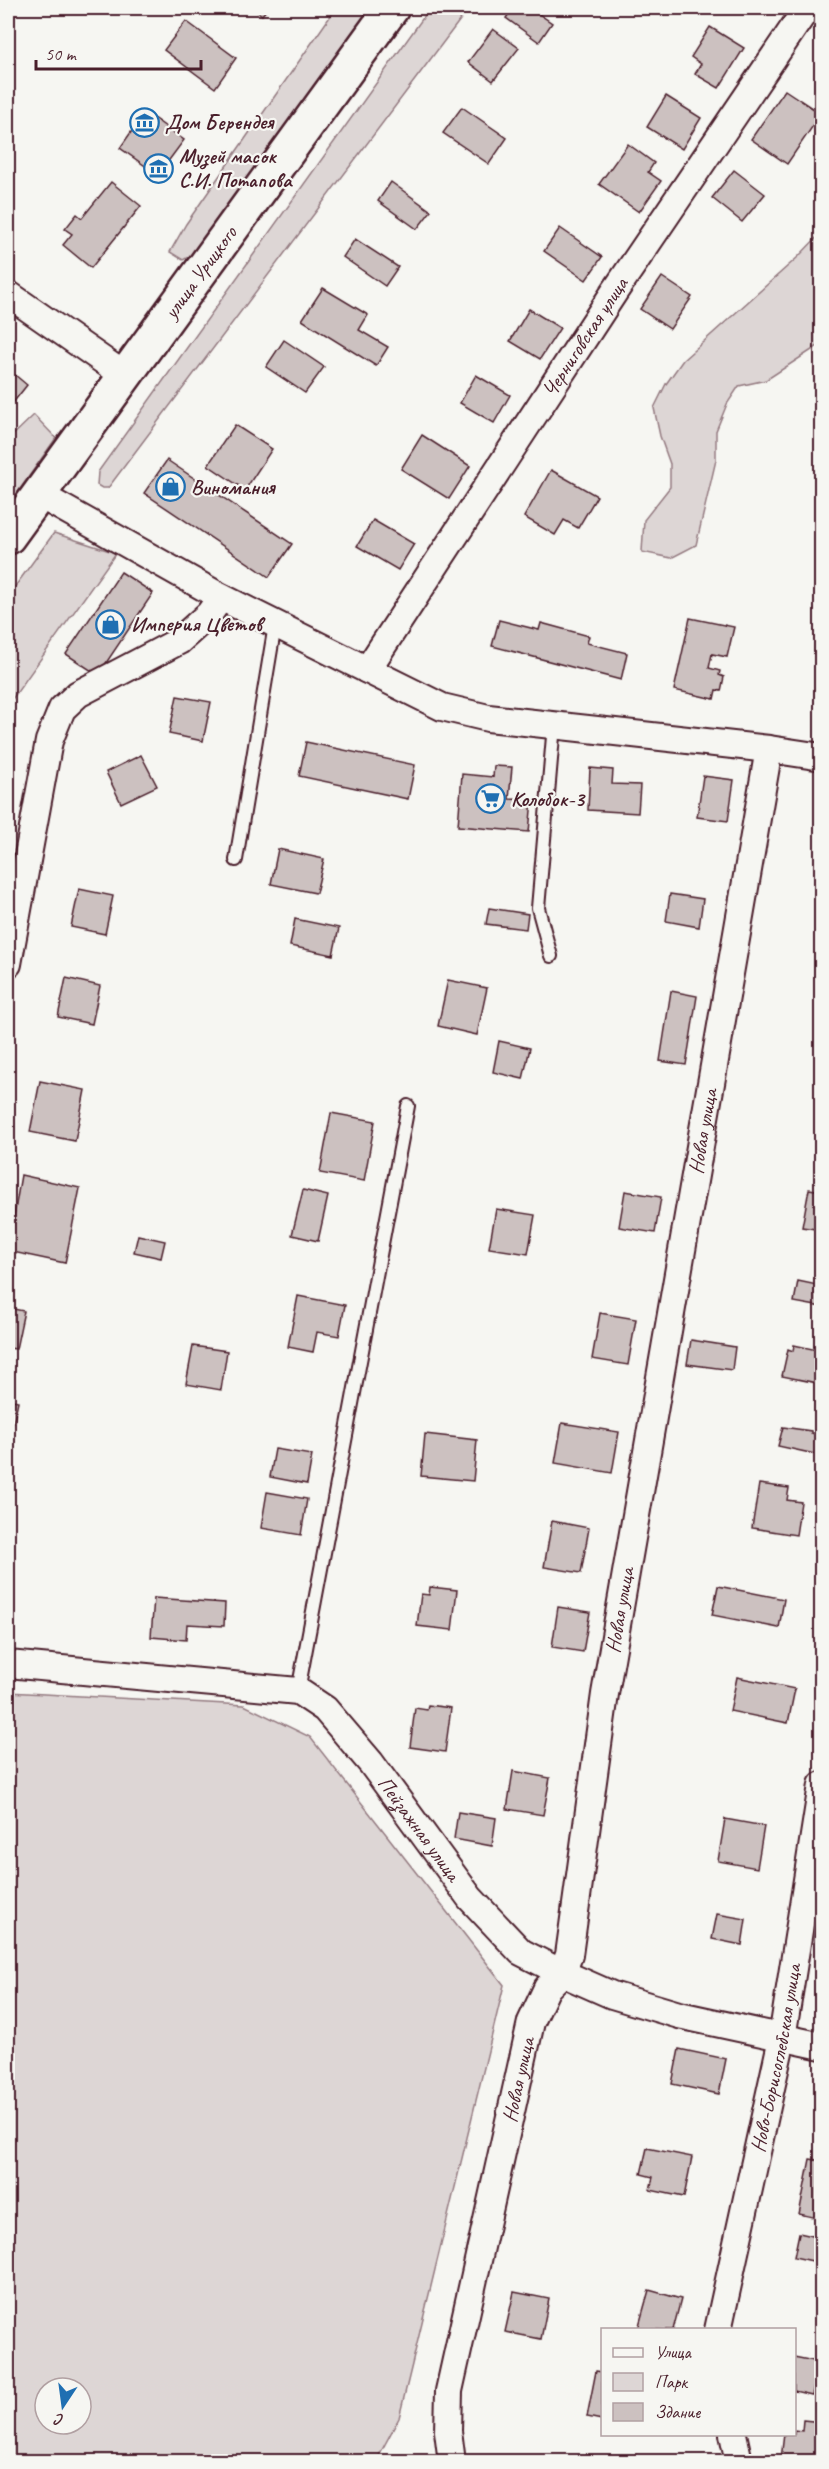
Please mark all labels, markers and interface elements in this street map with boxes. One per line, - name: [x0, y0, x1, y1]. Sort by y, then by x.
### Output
- scale bar: [36, 33, 201, 71]
- text: 50 m: [45, 43, 78, 65]
- museum icon: Дом Берендея: [128, 106, 160, 138]
- place label: Дом Берендея: [165, 109, 275, 135]
- place label: Музей масок С.И. Потапова: [179, 143, 293, 193]
- museum icon: Музей масок С.И. Потапова: [142, 152, 174, 184]
- street label: улица Урицкого: [157, 220, 243, 325]
- street label: Черниговская улица: [536, 271, 634, 402]
- shop icon: Виномания: [154, 471, 186, 503]
- place label: Виномания: [191, 474, 276, 500]
- shop icon: Империя Цветов: [94, 608, 126, 640]
- place label: Империя Цветов: [131, 611, 266, 637]
- supermarket icon: Колобок-3: [474, 783, 506, 815]
- place label: Колобок-3: [511, 786, 586, 812]
- street label: Новая улица: [683, 1084, 723, 1176]
- street label: Новая улица: [599, 1563, 640, 1655]
- street label: Пейзажная улица: [372, 1771, 468, 1888]
- street label: Ново-Борисоглебская улица: [744, 1960, 807, 2155]
- street label: Новая улица: [496, 2033, 541, 2125]
- legend: [601, 2328, 796, 2436]
- text: Улица: [655, 2341, 692, 2363]
- text: Парк: [655, 2371, 689, 2393]
- north arrow: [33, 2376, 93, 2436]
- text: Здание: [655, 2401, 701, 2423]
- text: С: [52, 2409, 66, 2430]

